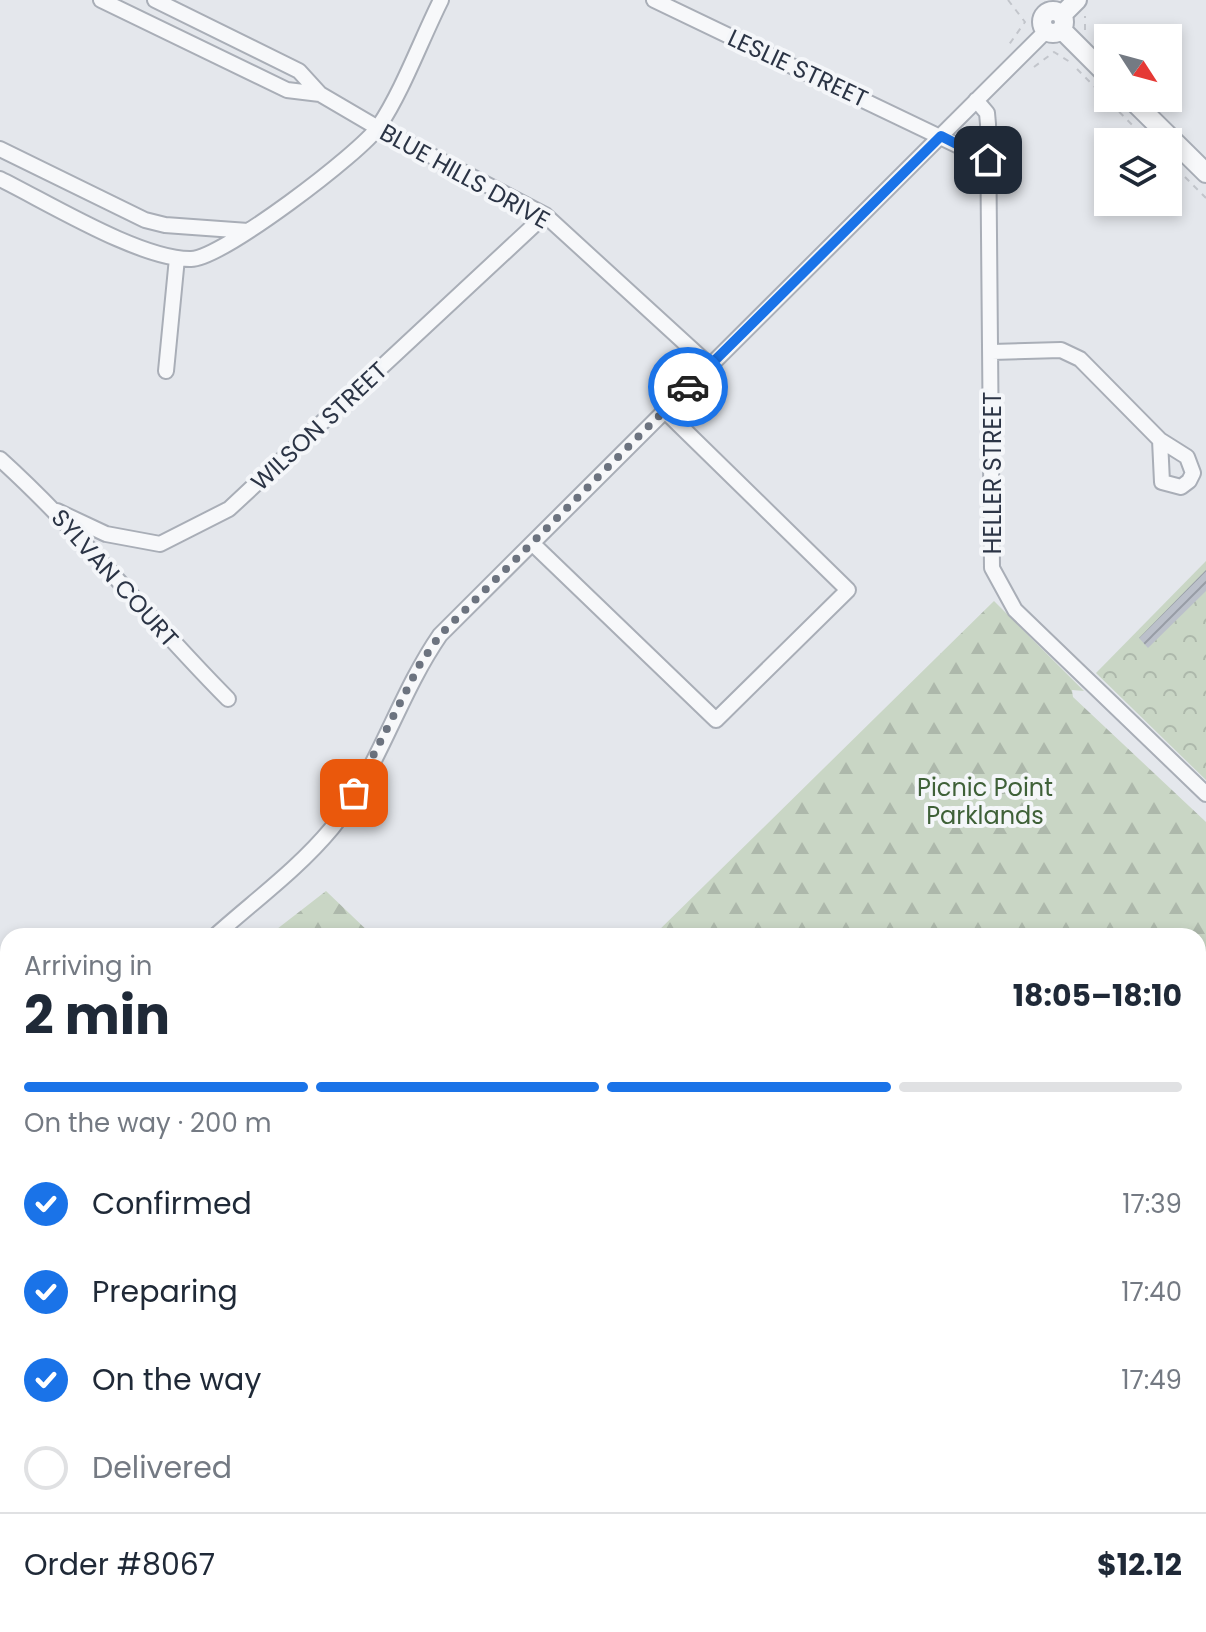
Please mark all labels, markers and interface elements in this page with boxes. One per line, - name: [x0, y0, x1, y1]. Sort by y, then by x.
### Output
- street label: LESLIE STREET: [723, 21, 873, 115]
- north arrow: [1094, 24, 1182, 112]
- map controls: [1094, 24, 1182, 216]
- street label: BLUE HILLS DRIVE: [374, 116, 556, 236]
- pin: [954, 126, 1022, 194]
- button: layers: [1094, 128, 1182, 216]
- icon: home: [966, 138, 1010, 182]
- courier: [648, 347, 728, 427]
- street label: WILSON STREET: [244, 354, 394, 498]
- icon: car: [666, 365, 710, 409]
- street label: HELLER STREET: [976, 392, 1009, 554]
- street label: SYLVAN COURT: [44, 502, 186, 654]
- pin: [320, 759, 388, 827]
- icon: bag: [332, 771, 376, 815]
- park label: Picnic Point Parklands: [917, 771, 1053, 832]
- text: Arriving in: [24, 948, 153, 984]
- text: 18:05–18:10: [1013, 974, 1182, 1017]
- text: 2 min: [24, 979, 170, 1052]
- text: On the way · 200 m: [24, 1105, 271, 1141]
- icon: check: [24, 1182, 68, 1226]
- text: Confirmed: [92, 1182, 252, 1225]
- text: 17:39: [1122, 1186, 1182, 1222]
- icon: check: [24, 1270, 68, 1314]
- text: Preparing: [92, 1270, 238, 1313]
- text: 17:40: [1121, 1274, 1182, 1310]
- icon: check: [24, 1358, 68, 1402]
- text: On the way: [92, 1358, 261, 1401]
- text: 17:49: [1121, 1362, 1182, 1398]
- text: Delivered: [92, 1446, 232, 1489]
- text: Order #8067: [24, 1543, 215, 1586]
- text: $12.12: [1097, 1543, 1182, 1586]

